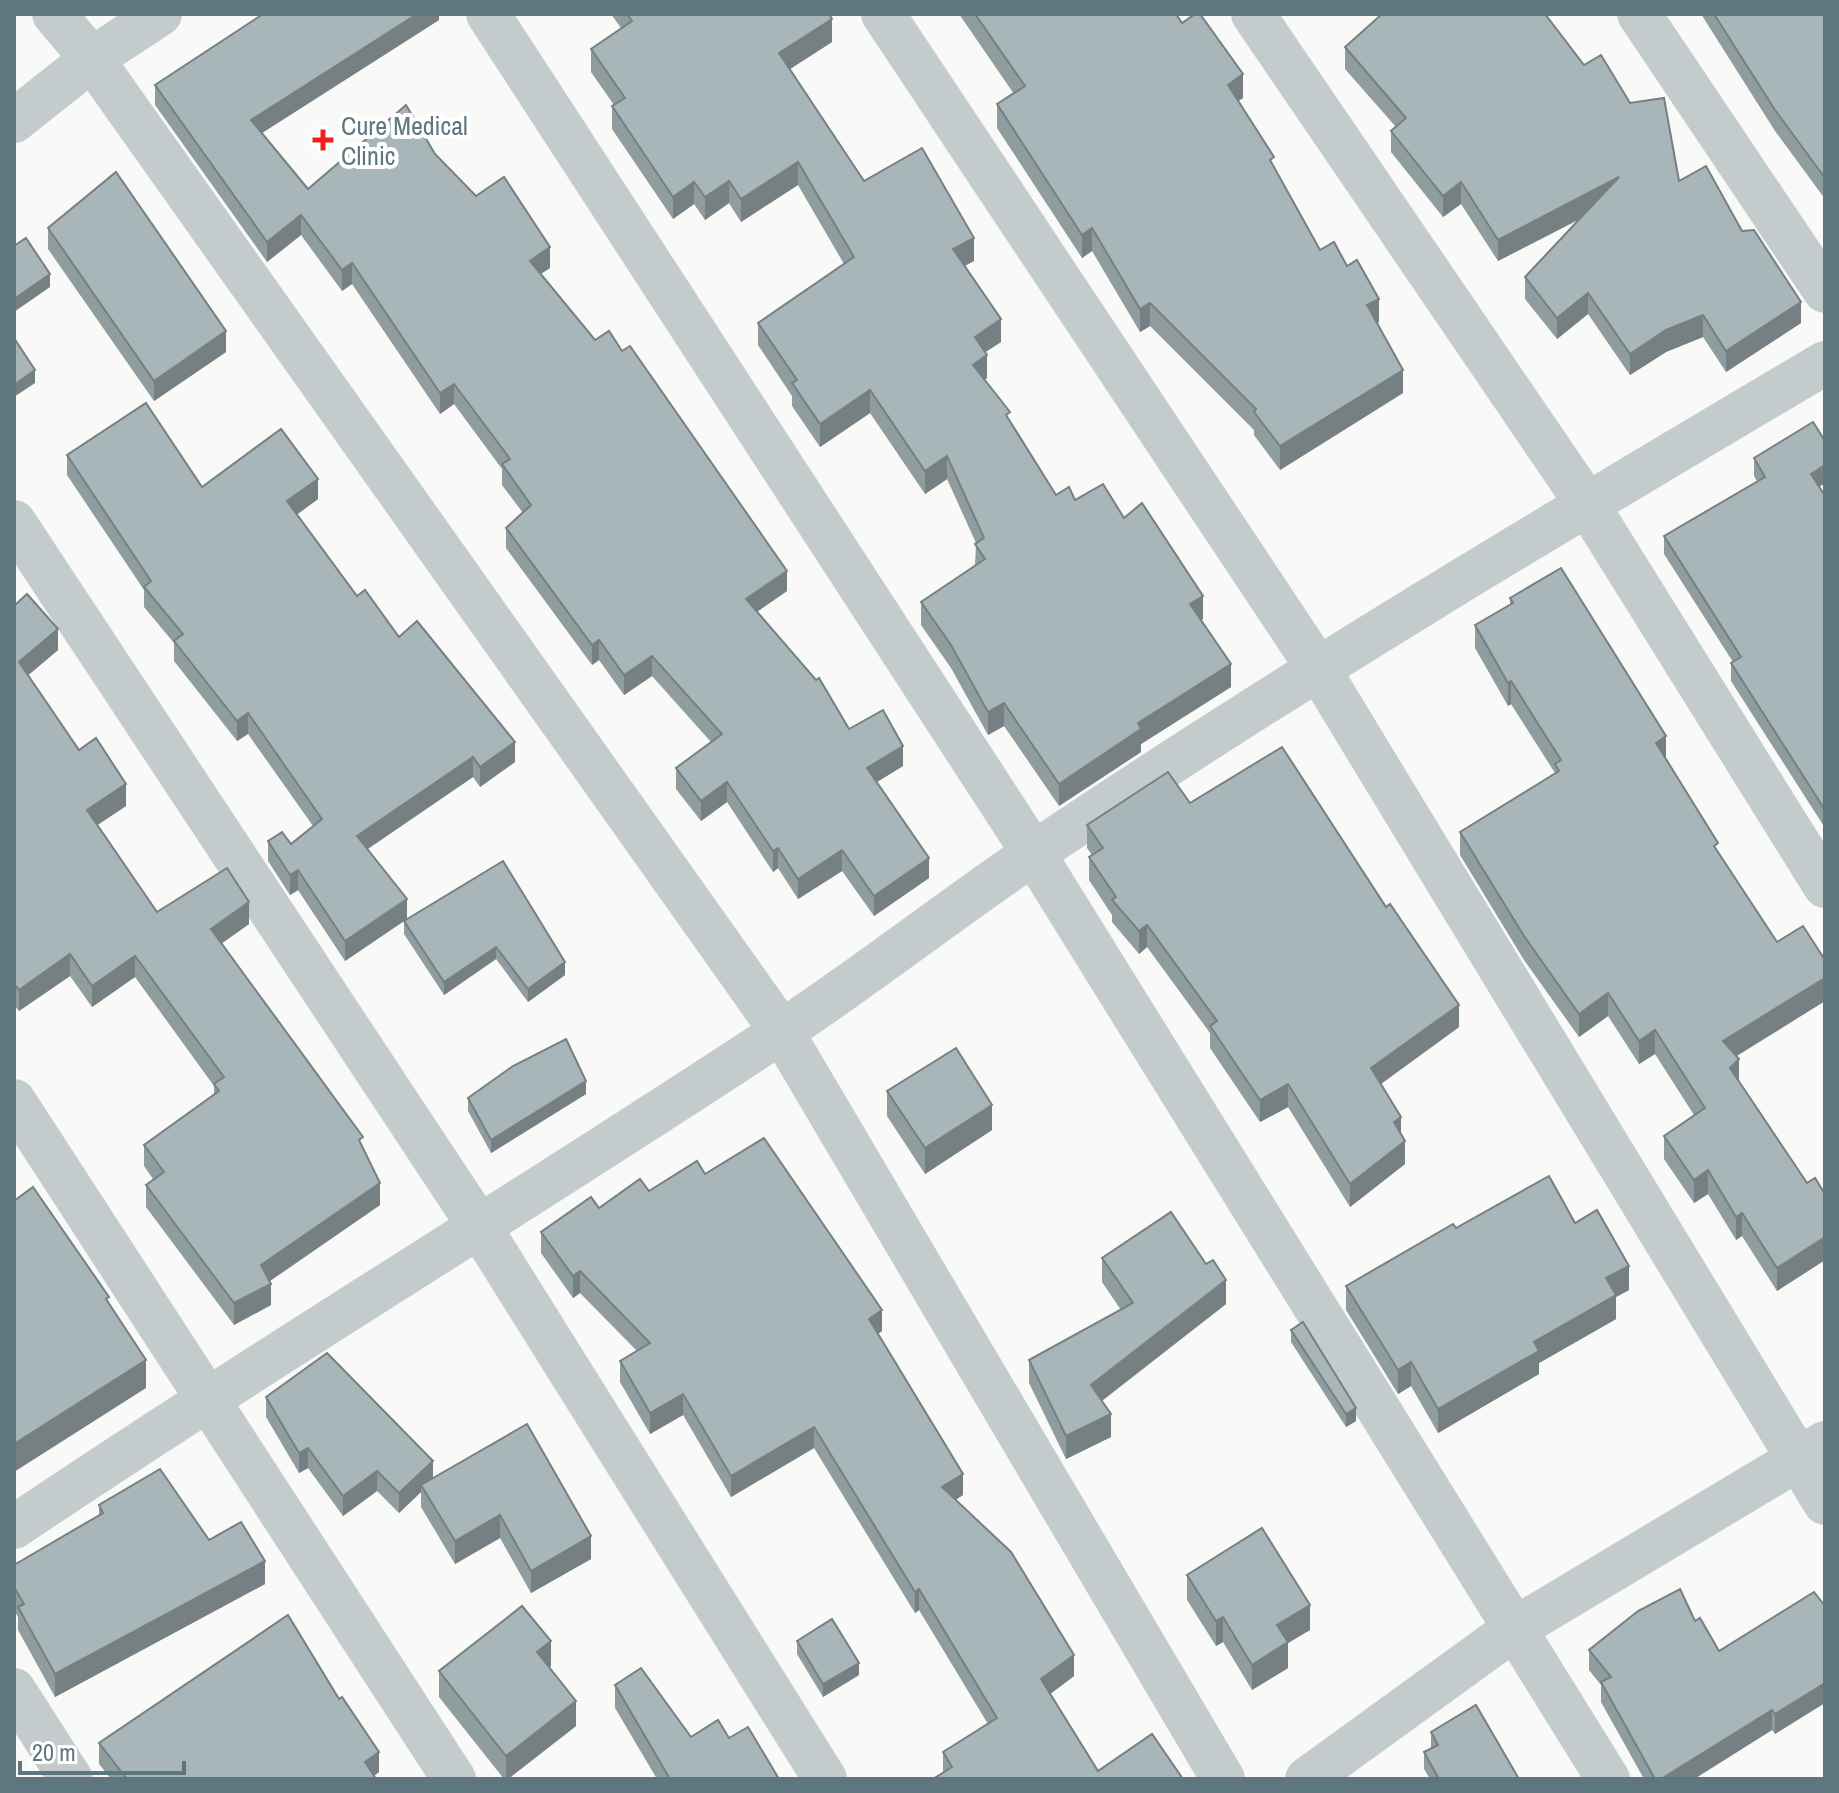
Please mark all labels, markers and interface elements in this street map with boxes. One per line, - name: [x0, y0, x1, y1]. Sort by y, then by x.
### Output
- place label: Cure Medical Clinic: [341, 108, 468, 173]
- marker: Cure Medical Clinic: [312, 129, 334, 151]
- scale bar: [20, 1725, 184, 1775]
- text: 20 m: [32, 1736, 76, 1768]

